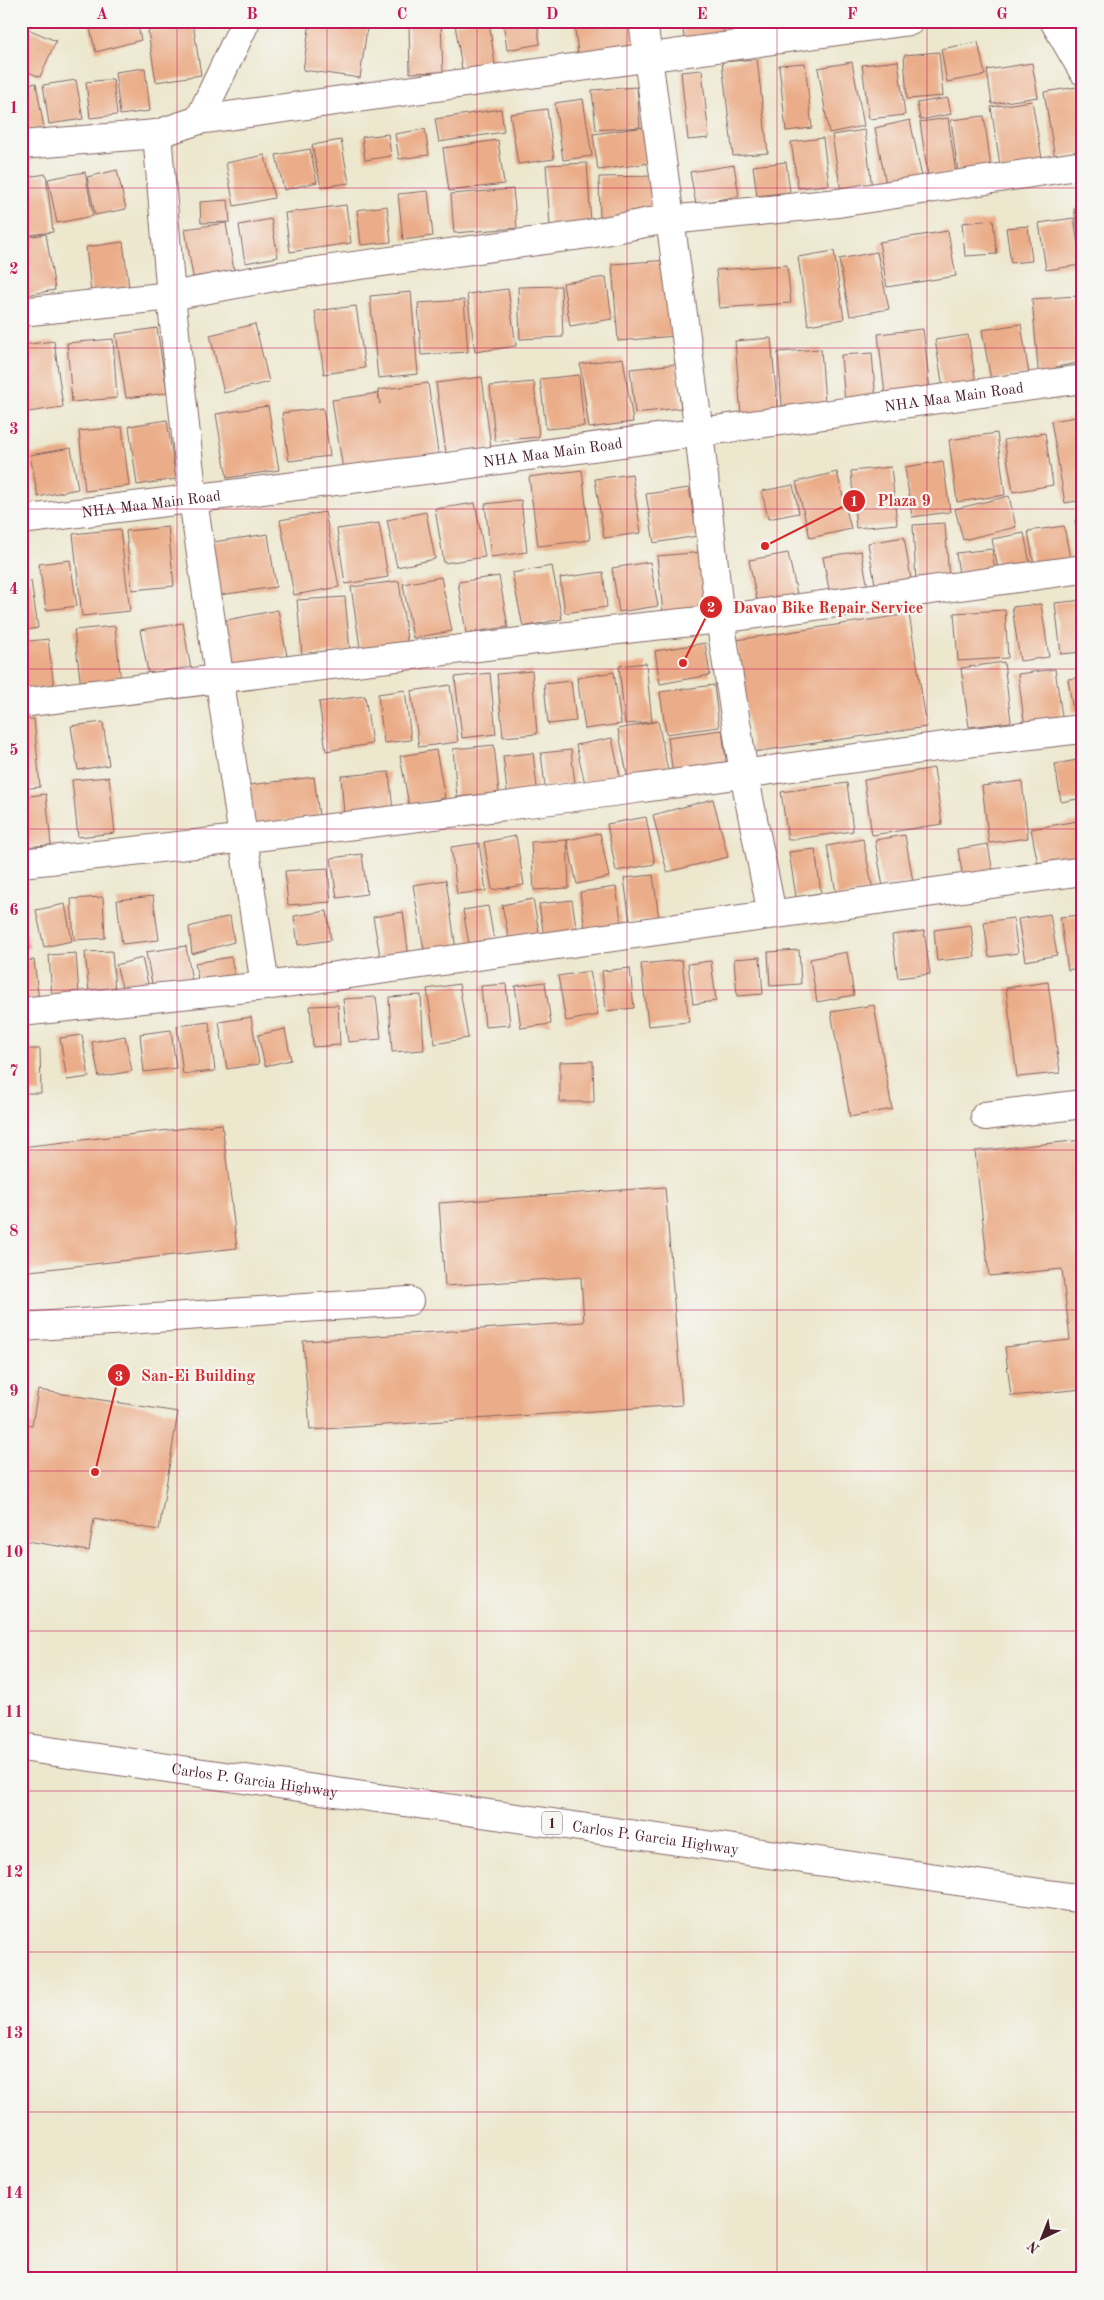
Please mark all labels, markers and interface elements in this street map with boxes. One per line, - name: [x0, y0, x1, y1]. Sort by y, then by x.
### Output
- text: A: [96, 7, 108, 23]
- text: B: [246, 7, 258, 23]
- text: C: [397, 7, 407, 23]
- text: D: [546, 7, 558, 23]
- text: E: [696, 7, 708, 23]
- text: F: [847, 7, 858, 23]
- text: G: [996, 7, 1008, 23]
- text: 1: [9, 101, 19, 117]
- text: 2: [9, 262, 19, 278]
- street label: NHA Maa Main Road: [883, 381, 1025, 415]
- text: 3: [9, 422, 19, 438]
- street label: NHA Maa Main Road: [482, 437, 624, 471]
- callout: Plaza 9: [842, 485, 940, 516]
- street label: NHA Maa Main Road: [81, 489, 222, 521]
- text: Plaza 9: [877, 494, 931, 510]
- text: 1: [850, 495, 858, 510]
- text: 4: [9, 582, 19, 598]
- callout: Davao Bike Repair Service: [698, 591, 933, 622]
- text: 2: [707, 601, 715, 616]
- text: Davao Bike Repair Service: [733, 601, 923, 617]
- text: 5: [9, 743, 19, 759]
- text: 6: [9, 903, 19, 919]
- text: 7: [9, 1064, 19, 1080]
- text: 8: [9, 1224, 19, 1240]
- callout: San-Ei Building: [106, 1360, 265, 1391]
- text: San-Ei Building: [141, 1369, 255, 1385]
- text: 3: [115, 1370, 123, 1385]
- text: 9: [9, 1384, 19, 1400]
- text: 10: [5, 1545, 23, 1561]
- text: 11: [5, 1705, 23, 1721]
- street label: Carlos P. Garcia Highway: [170, 1763, 339, 1801]
- road number: 1: [542, 1812, 562, 1835]
- street label: Carlos P. Garcia Highway: [571, 1820, 740, 1859]
- text: 12: [5, 1865, 23, 1881]
- text: 13: [5, 2026, 23, 2042]
- text: 14: [5, 2186, 23, 2202]
- north arrow: [1016, 2212, 1066, 2262]
- text: N: [1025, 2238, 1043, 2256]

